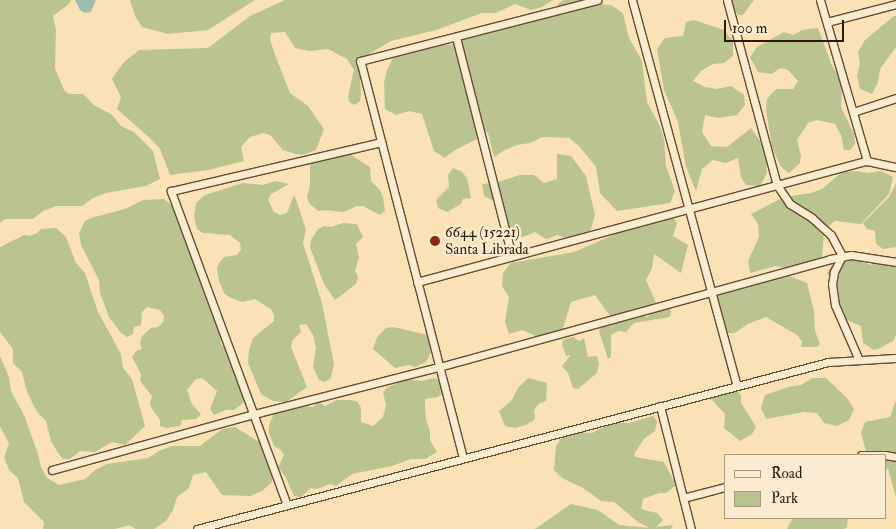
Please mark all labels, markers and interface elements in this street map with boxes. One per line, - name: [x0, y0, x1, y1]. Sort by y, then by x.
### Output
- scale bar: [726, 10, 846, 42]
- text: 100 m: [732, 19, 767, 38]
- place label: 6644 (15221) Santa Librada: [445, 223, 529, 258]
- marker: 6644 (15221) Santa Librada: [429, 235, 441, 247]
- legend: [724, 454, 886, 519]
- text: Road: [771, 464, 802, 483]
- text: Park: [771, 489, 798, 508]

